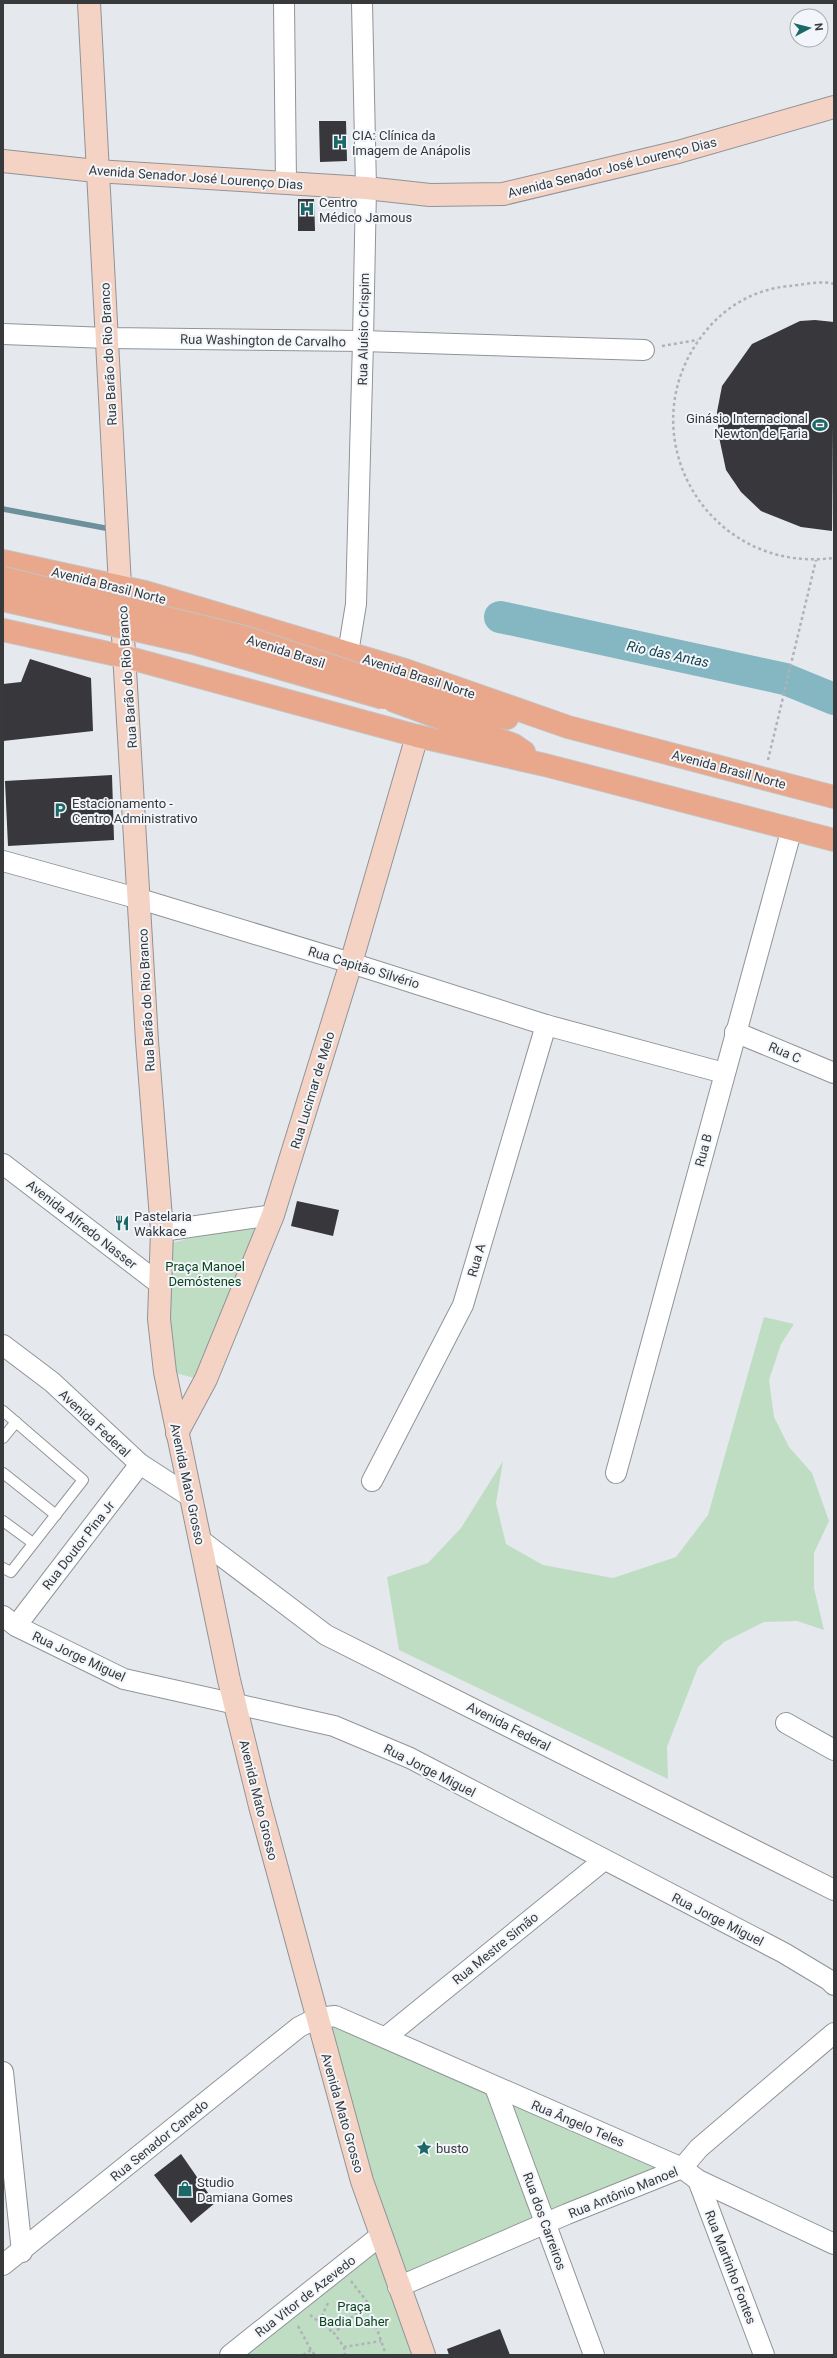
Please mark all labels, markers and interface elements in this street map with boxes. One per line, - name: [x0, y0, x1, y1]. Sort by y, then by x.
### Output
- north arrow: [789, 8, 829, 48]
- text: N: [812, 22, 825, 32]
- place label: CIA: Clínica da Imagem de Anápolis: [352, 128, 471, 158]
- hospital icon: CIA: Clínica da Imagem de Anápolis: [331, 133, 349, 151]
- street label: Avenida Senador José Lourenço Dias: [506, 134, 718, 201]
- street label: Avenida Senador José Lourenço Dias: [88, 163, 304, 192]
- place label: Centro Médico Jamous: [319, 195, 412, 225]
- hospital icon: Centro Médico Jamous: [298, 200, 316, 218]
- street label: Rua Aluísio Crispim: [355, 273, 372, 385]
- street label: Rua Barão do Rio Branco: [97, 282, 120, 426]
- street label: Rua Washington de Carvalho: [180, 332, 346, 349]
- place label: Ginásio Internacional Newton de Faria: [686, 411, 808, 441]
- sports icon: Ginásio Internacional Newton de Faria: [811, 416, 829, 434]
- street label: Avenida Brasil Norte: [50, 564, 168, 607]
- street label: Rua Barão do Rio Branco: [115, 605, 140, 749]
- street label: Avenida Brasil: [245, 632, 327, 671]
- water label: Rio das Antas: [625, 637, 711, 671]
- street label: Avenida Brasil Norte: [361, 651, 477, 702]
- street label: Avenida Brasil Norte: [670, 747, 788, 792]
- place label: Estacionamento - Centro Administrativo: [72, 796, 198, 826]
- parking icon: Estacionamento - Centro Administrativo: [51, 801, 69, 819]
- street label: Rua Barão do Rio Branco: [135, 928, 158, 1072]
- street label: Rua Capitão Silvério: [306, 943, 421, 992]
- street label: Rua Lucimar de Melo: [288, 1030, 337, 1151]
- street label: Rua C: [766, 1039, 803, 1066]
- street label: Rua B: [692, 1132, 715, 1168]
- street label: Avenida Alfredo Nasser: [24, 1177, 140, 1272]
- place label: Pastelaria Wakkace: [134, 1209, 192, 1239]
- restaurant icon: Pastelaria Wakkace: [113, 1214, 131, 1232]
- street label: Rua A: [465, 1241, 489, 1279]
- park label: Praça Manoel Demóstenes: [165, 1259, 245, 1289]
- street label: Avenida Federal: [56, 1387, 133, 1460]
- street label: Avenida Mato Grosso: [167, 1422, 208, 1546]
- street label: Rua Doutor Pina Jr: [39, 1498, 118, 1593]
- street label: Rua Jorge Miguel: [30, 1628, 128, 1685]
- street label: Avenida Federal: [464, 1699, 553, 1754]
- street label: Avenida Mato Grosso: [236, 1738, 281, 1862]
- street label: Rua Jorge Miguel: [381, 1741, 478, 1800]
- street label: Rua Jorge Miguel: [669, 1890, 766, 1949]
- street label: Rua Mestre Simão: [449, 1909, 541, 1988]
- street label: Avenida Mato Grosso: [318, 2052, 367, 2175]
- street label: Rua Senador Canedo: [108, 2096, 211, 2184]
- street label: Rua Ângelo Teles: [529, 2097, 627, 2150]
- place icon: busto: [415, 2139, 433, 2157]
- place label: busto: [436, 2141, 469, 2156]
- street label: Rua Antônio Manoel: [566, 2164, 680, 2221]
- street label: Rua dos Carreiros: [520, 2170, 569, 2272]
- place label: Studio Damiana Gomes: [197, 2175, 293, 2205]
- shop icon: Studio Damiana Gomes: [176, 2180, 194, 2198]
- street label: Rua Martinho Fontes: [702, 2208, 759, 2326]
- street label: Rua Vitor de Azevedo: [252, 2253, 358, 2340]
- park label: Praça Badia Daher: [319, 2299, 390, 2329]

